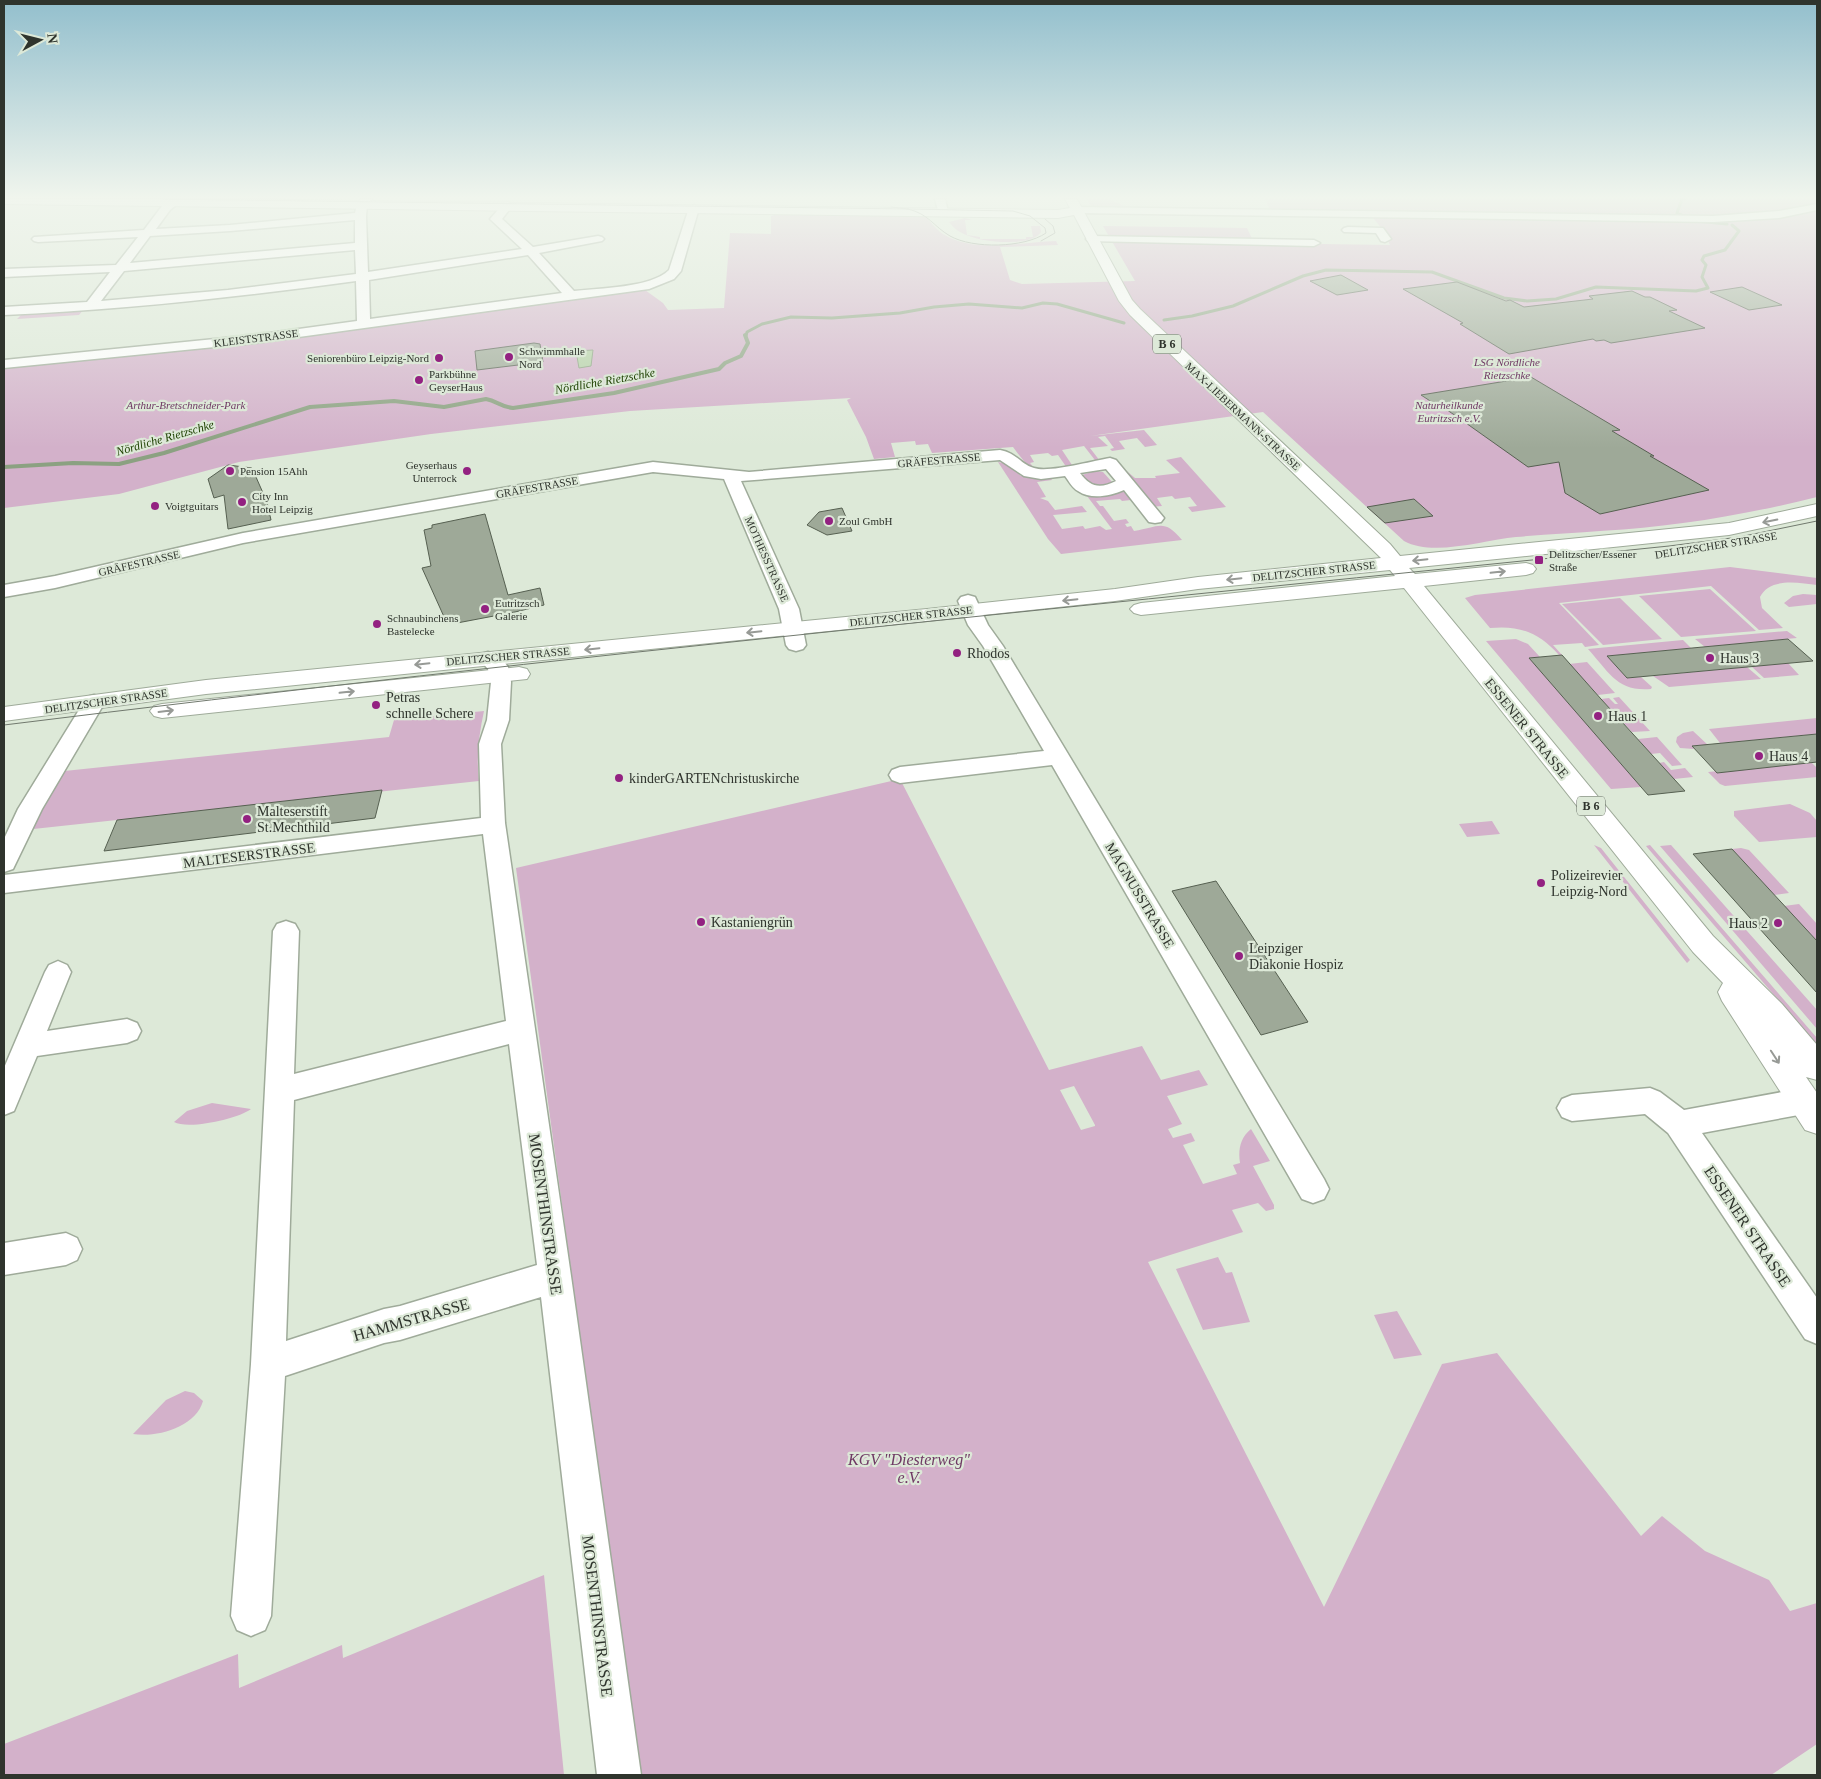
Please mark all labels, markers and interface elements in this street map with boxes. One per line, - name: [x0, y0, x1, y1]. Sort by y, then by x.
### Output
- north arrow: [15, 15, 65, 65]
- text: N: [44, 33, 60, 44]
- street label: KLEISTSTRASSE: [213, 327, 299, 349]
- road number: B 6: [1153, 334, 1181, 354]
- place label: Schwimmhalle Nord: [519, 345, 585, 370]
- marker: Schwimmhalle Nord: [503, 351, 515, 363]
- place label: Seniorenbüro Leipzig-Nord: [307, 352, 429, 364]
- marker: Seniorenbüro Leipzig-Nord: [433, 352, 445, 364]
- park label: LSG Nördliche Rietzschke: [1473, 356, 1540, 381]
- street label: MAX-LIEBERMANN-STRASSE: [1183, 360, 1303, 472]
- water label: Nördliche Rietzschke: [553, 365, 657, 397]
- place label: Parkbühne GeyserHaus: [429, 368, 483, 393]
- marker: Parkbühne GeyserHaus: [413, 374, 425, 386]
- park label: Arthur-Bretschneider-Park: [126, 399, 247, 411]
- park label: Naturheilkunde Eutritzsch e.V.: [1414, 399, 1483, 424]
- water label: Nördliche Rietzschke: [113, 417, 216, 459]
- street label: GRÄFESTRASSE: [897, 450, 981, 470]
- place label: Geyserhaus Unterrock: [406, 459, 457, 484]
- marker: Pension 15Ahh: [224, 465, 236, 477]
- place label: Pension 15Ahh: [240, 465, 308, 477]
- marker: Geyserhaus Unterrock: [461, 465, 473, 477]
- street label: GRÄFESTRASSE: [495, 474, 579, 500]
- place label: City Inn Hotel Leipzig: [252, 490, 313, 515]
- marker: City Inn Hotel Leipzig: [236, 496, 248, 508]
- marker: Voigtguitars: [149, 500, 161, 512]
- place label: Voigtguitars: [165, 500, 219, 512]
- street label: MOTHESSTRASSE: [743, 514, 791, 604]
- marker: Zoul GmbH: [823, 515, 835, 527]
- place label: Zoul GmbH: [839, 515, 893, 527]
- one-way arrow: [1762, 517, 1778, 527]
- street label: DELITZSCHER STRASSE: [1654, 529, 1778, 561]
- street label: GRÄFESTRASSE: [97, 548, 181, 578]
- place label: Delitzscher/Essener Straße: [1549, 548, 1637, 573]
- marker: Delitzscher/Essener Straße: [1533, 554, 1545, 566]
- one-way arrow: [1412, 555, 1428, 565]
- street label: DELITZSCHER STRASSE: [1252, 559, 1376, 583]
- one-way arrow: [1490, 567, 1506, 577]
- one-way arrow: [1226, 574, 1242, 584]
- one-way arrow: [1062, 595, 1078, 604]
- place label: Eutritzsch Galerie: [495, 597, 540, 622]
- marker: Eutritzsch Galerie: [479, 603, 491, 615]
- street label: DELITZSCHER STRASSE: [849, 604, 973, 628]
- place label: Schnaubinchens Bastelecke: [387, 612, 458, 637]
- marker: Schnaubinchens Bastelecke: [371, 618, 383, 630]
- one-way arrow: [746, 627, 762, 637]
- one-way arrow: [585, 644, 601, 654]
- street label: DELITZSCHER STRASSE: [446, 645, 570, 667]
- place label: Rhodos: [967, 646, 1010, 661]
- marker: Rhodos: [951, 647, 963, 659]
- place label: Haus 3: [1720, 651, 1759, 666]
- marker: Haus 3: [1704, 652, 1716, 664]
- one-way arrow: [414, 659, 430, 669]
- street label: ESSENER STRASSE: [1482, 675, 1571, 781]
- street label: DELITZSCHER STRASSE: [44, 686, 168, 716]
- one-way arrow: [339, 687, 355, 697]
- place label: Petras schnelle Schere: [386, 690, 473, 721]
- marker: Petras schnelle Schere: [370, 699, 382, 711]
- one-way arrow: [157, 706, 173, 716]
- place label: Haus 1: [1608, 709, 1647, 724]
- marker: Haus 1: [1592, 710, 1604, 722]
- place label: Haus 4: [1769, 749, 1808, 764]
- marker: Haus 4: [1753, 750, 1765, 762]
- place label: kinderGARTENchristuskirche: [629, 771, 799, 786]
- marker: kinderGARTENchristuskirche: [613, 772, 625, 784]
- road number: B 6: [1577, 796, 1605, 816]
- place label: Malteserstift St.Mechthild: [257, 804, 330, 835]
- marker: Malteserstift St.Mechthild: [241, 813, 253, 825]
- street label: MALTESERSTRASSE: [182, 840, 316, 871]
- street label: MAGNUSSTRASSE: [1102, 840, 1177, 951]
- place label: Polizeirevier Leipzig-Nord: [1551, 868, 1627, 899]
- marker: Polizeirevier Leipzig-Nord: [1535, 877, 1547, 889]
- place label: Kastaniengrün: [711, 915, 793, 930]
- marker: Kastaniengrün: [695, 916, 707, 928]
- place label: Haus 2: [1729, 916, 1768, 931]
- marker: Haus 2: [1772, 917, 1784, 929]
- place label: Leipziger Diakonie Hospiz: [1249, 941, 1343, 972]
- marker: Leipziger Diakonie Hospiz: [1233, 950, 1245, 962]
- one-way arrow: [1770, 1050, 1780, 1064]
- street label: MOSENTHINSTRASSE: [526, 1132, 565, 1296]
- street label: ESSENER STRASSE: [1701, 1163, 1794, 1290]
- street label: HAMMSTRASSE: [351, 1295, 471, 1344]
- park label: KGV "Diesterweg" e.V.: [847, 1451, 970, 1486]
- street label: MOSENTHINSTRASSE: [579, 1534, 616, 1698]

